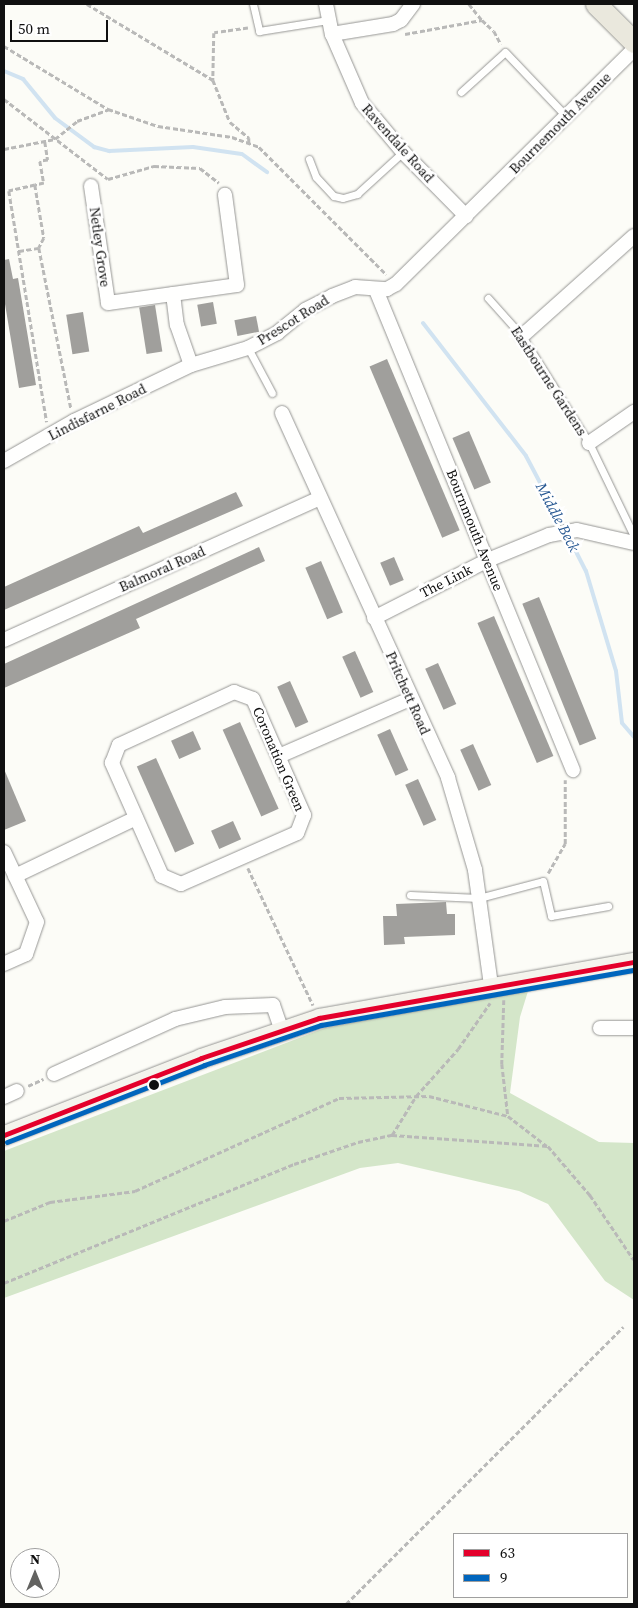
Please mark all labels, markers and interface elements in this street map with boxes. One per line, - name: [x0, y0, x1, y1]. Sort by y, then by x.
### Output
- scale bar: [12, 10, 110, 42]
- text: 50 m: [18, 18, 50, 39]
- street label: Bournemouth Avenue: [506, 69, 614, 177]
- street label: Ravendale Road: [358, 100, 438, 186]
- street label: Netley Grove: [86, 206, 114, 288]
- street label: Prescot Road: [254, 291, 332, 349]
- street label: Eastbourne Gardens: [507, 323, 591, 439]
- street label: Lindisfarne Road: [45, 380, 149, 444]
- street label: Bournmouth Avenue: [443, 467, 507, 593]
- water label: Middle Beck: [532, 479, 584, 555]
- street label: Balmoral Road: [116, 543, 208, 595]
- street label: The Link: [417, 561, 475, 601]
- street label: Pritchett Road: [382, 649, 434, 737]
- street label: Coronation Green: [249, 704, 309, 814]
- unlabelled marker: [149, 1080, 159, 1090]
- legend: [453, 1533, 628, 1598]
- text: 63: [500, 1542, 515, 1563]
- north arrow: [10, 1548, 60, 1598]
- text: N: [30, 1549, 40, 1569]
- text: 9: [500, 1567, 508, 1588]

